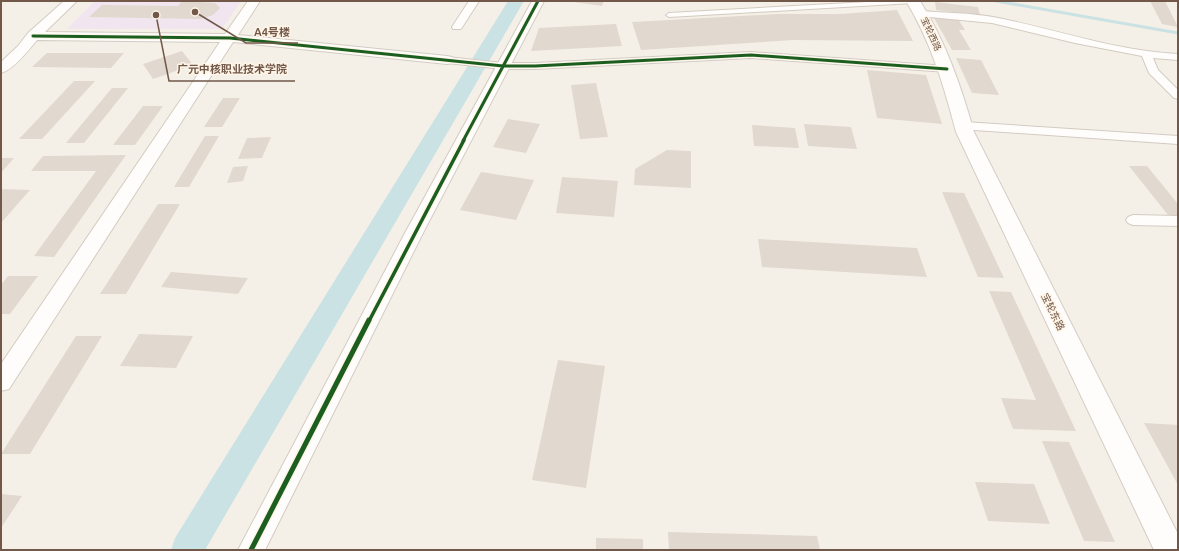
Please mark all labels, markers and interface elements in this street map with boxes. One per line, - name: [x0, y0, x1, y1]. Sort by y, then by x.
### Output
- street label: 宝轮西路: [919, 16, 943, 52]
- callout: A4号楼: [246, 20, 298, 43]
- text: A4号楼: [254, 26, 290, 38]
- callout: 广元中核职业技术学院: [169, 58, 295, 81]
- text: 广元中核职业技术学院: [177, 63, 287, 75]
- street label: 宝轮东路: [1039, 292, 1067, 332]

